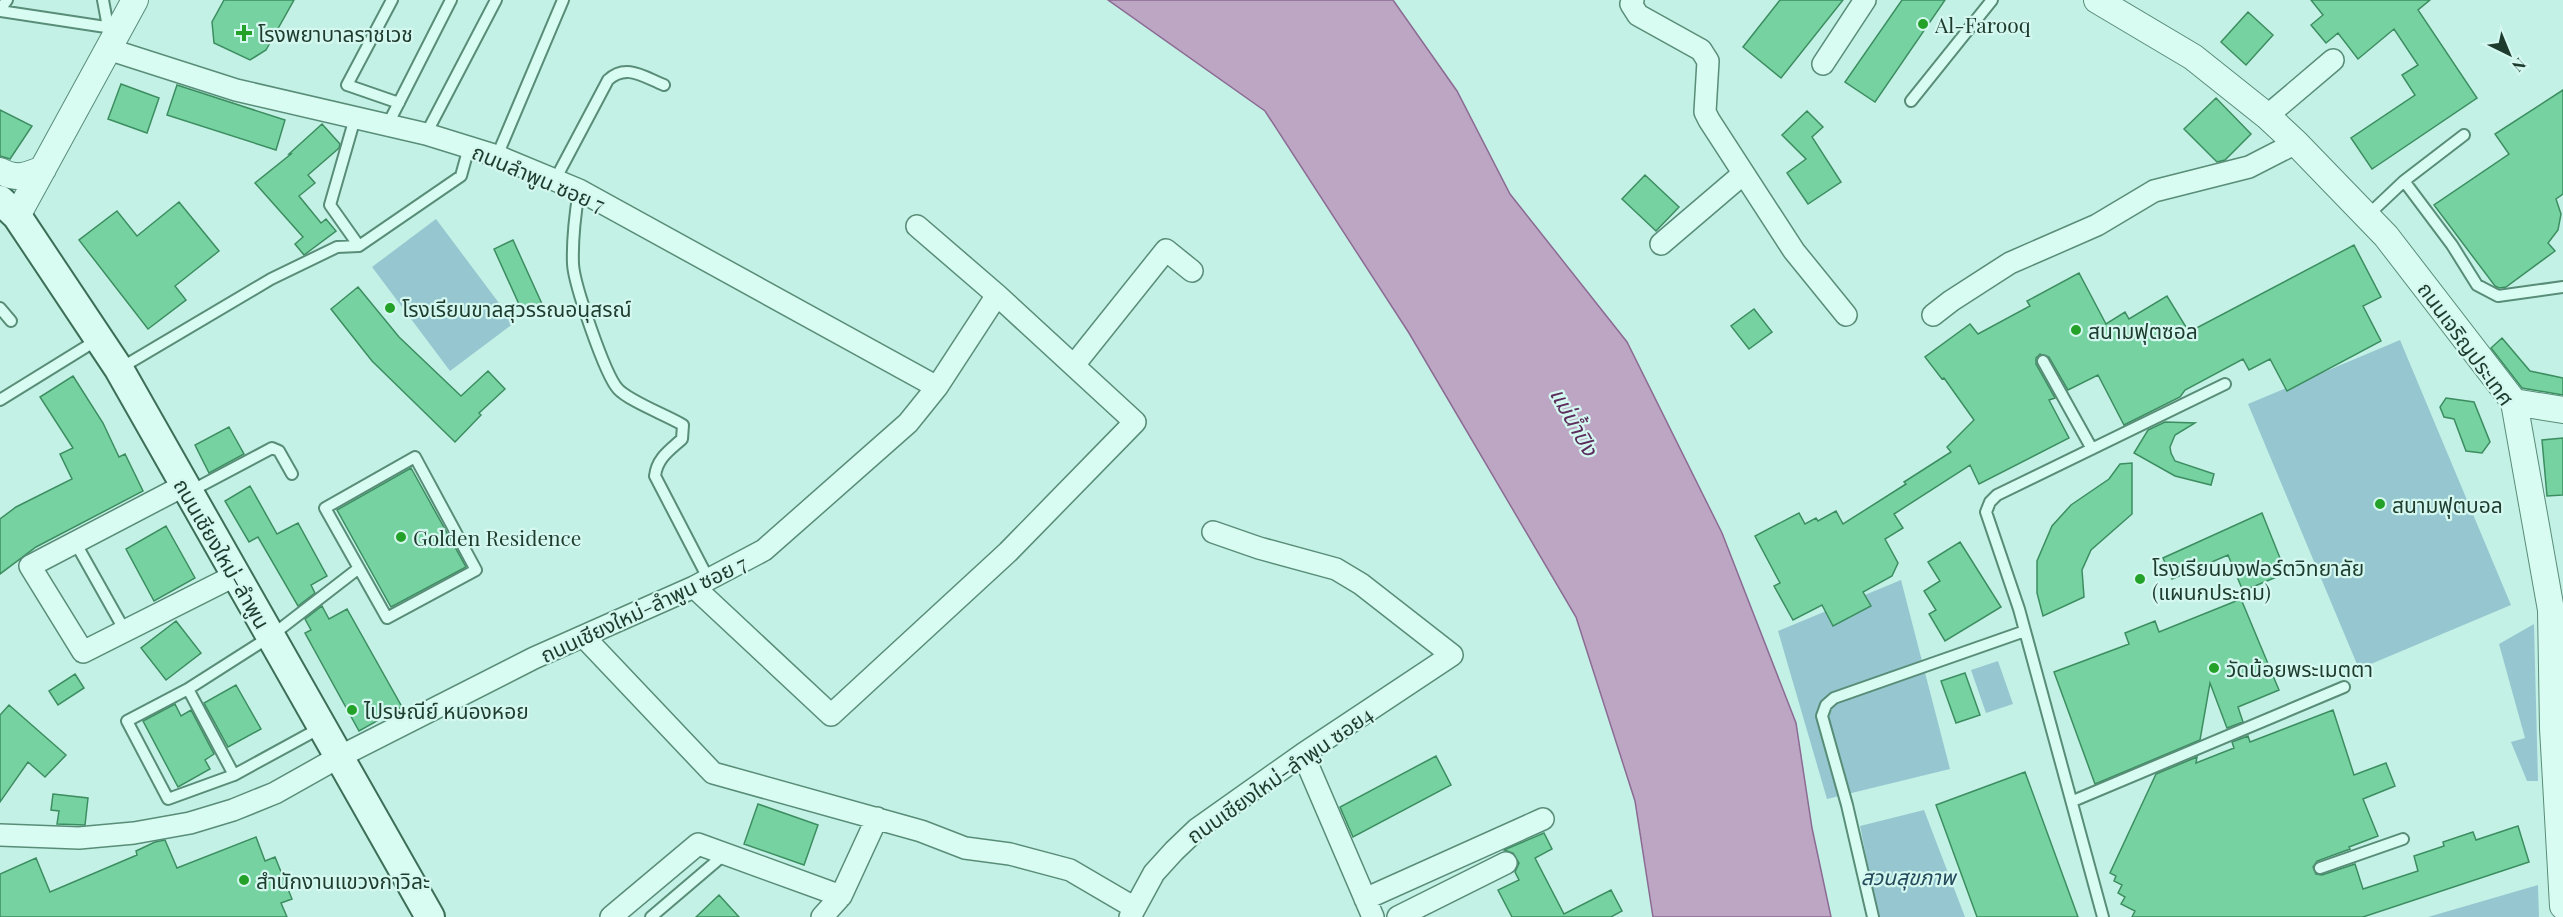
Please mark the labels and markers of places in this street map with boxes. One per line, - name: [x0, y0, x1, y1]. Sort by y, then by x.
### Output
- place label: Al-Farooq: [1934, 10, 2031, 38]
- marker: Al-Farooq: [1916, 17, 1930, 31]
- place label: โรงพยาบาลราชเวช: [258, 19, 413, 47]
- marker: โรงพยาบาลราชเวช: [235, 24, 253, 42]
- place label: โรงเรียนขาลสุวรรณอนุสรณ์: [402, 294, 632, 323]
- marker: โรงเรียนขาลสุวรรณอนุสรณ์: [383, 301, 397, 315]
- place label: สนามฟุตซอล: [2088, 316, 2198, 345]
- marker: สนามฟุตซอล: [2069, 323, 2083, 337]
- place label: สนามฟุตบอล: [2392, 490, 2503, 519]
- marker: สนามฟุตบอล: [2373, 497, 2387, 511]
- place label: Golden Residence: [413, 523, 581, 551]
- marker: Golden Residence: [394, 530, 408, 544]
- place label: โรงเรียนมงฟอร์ตวิทยาลัย (แผนกประถม): [2152, 553, 2364, 605]
- marker: โรงเรียนมงฟอร์ตวิทยาลัย (แผนกประถม): [2133, 572, 2147, 586]
- place label: วัดน้อยพระเมตตา: [2226, 654, 2373, 682]
- marker: วัดน้อยพระเมตตา: [2207, 661, 2221, 675]
- place label: ไปรษณีย์ หนองหอย: [363, 696, 529, 724]
- marker: ไปรษณีย์ หนองหอย: [345, 703, 359, 717]
- place label: สำนักงานแขวงกาวิละ: [256, 866, 430, 894]
- marker: สำนักงานแขวงกาวิละ: [237, 873, 251, 887]

